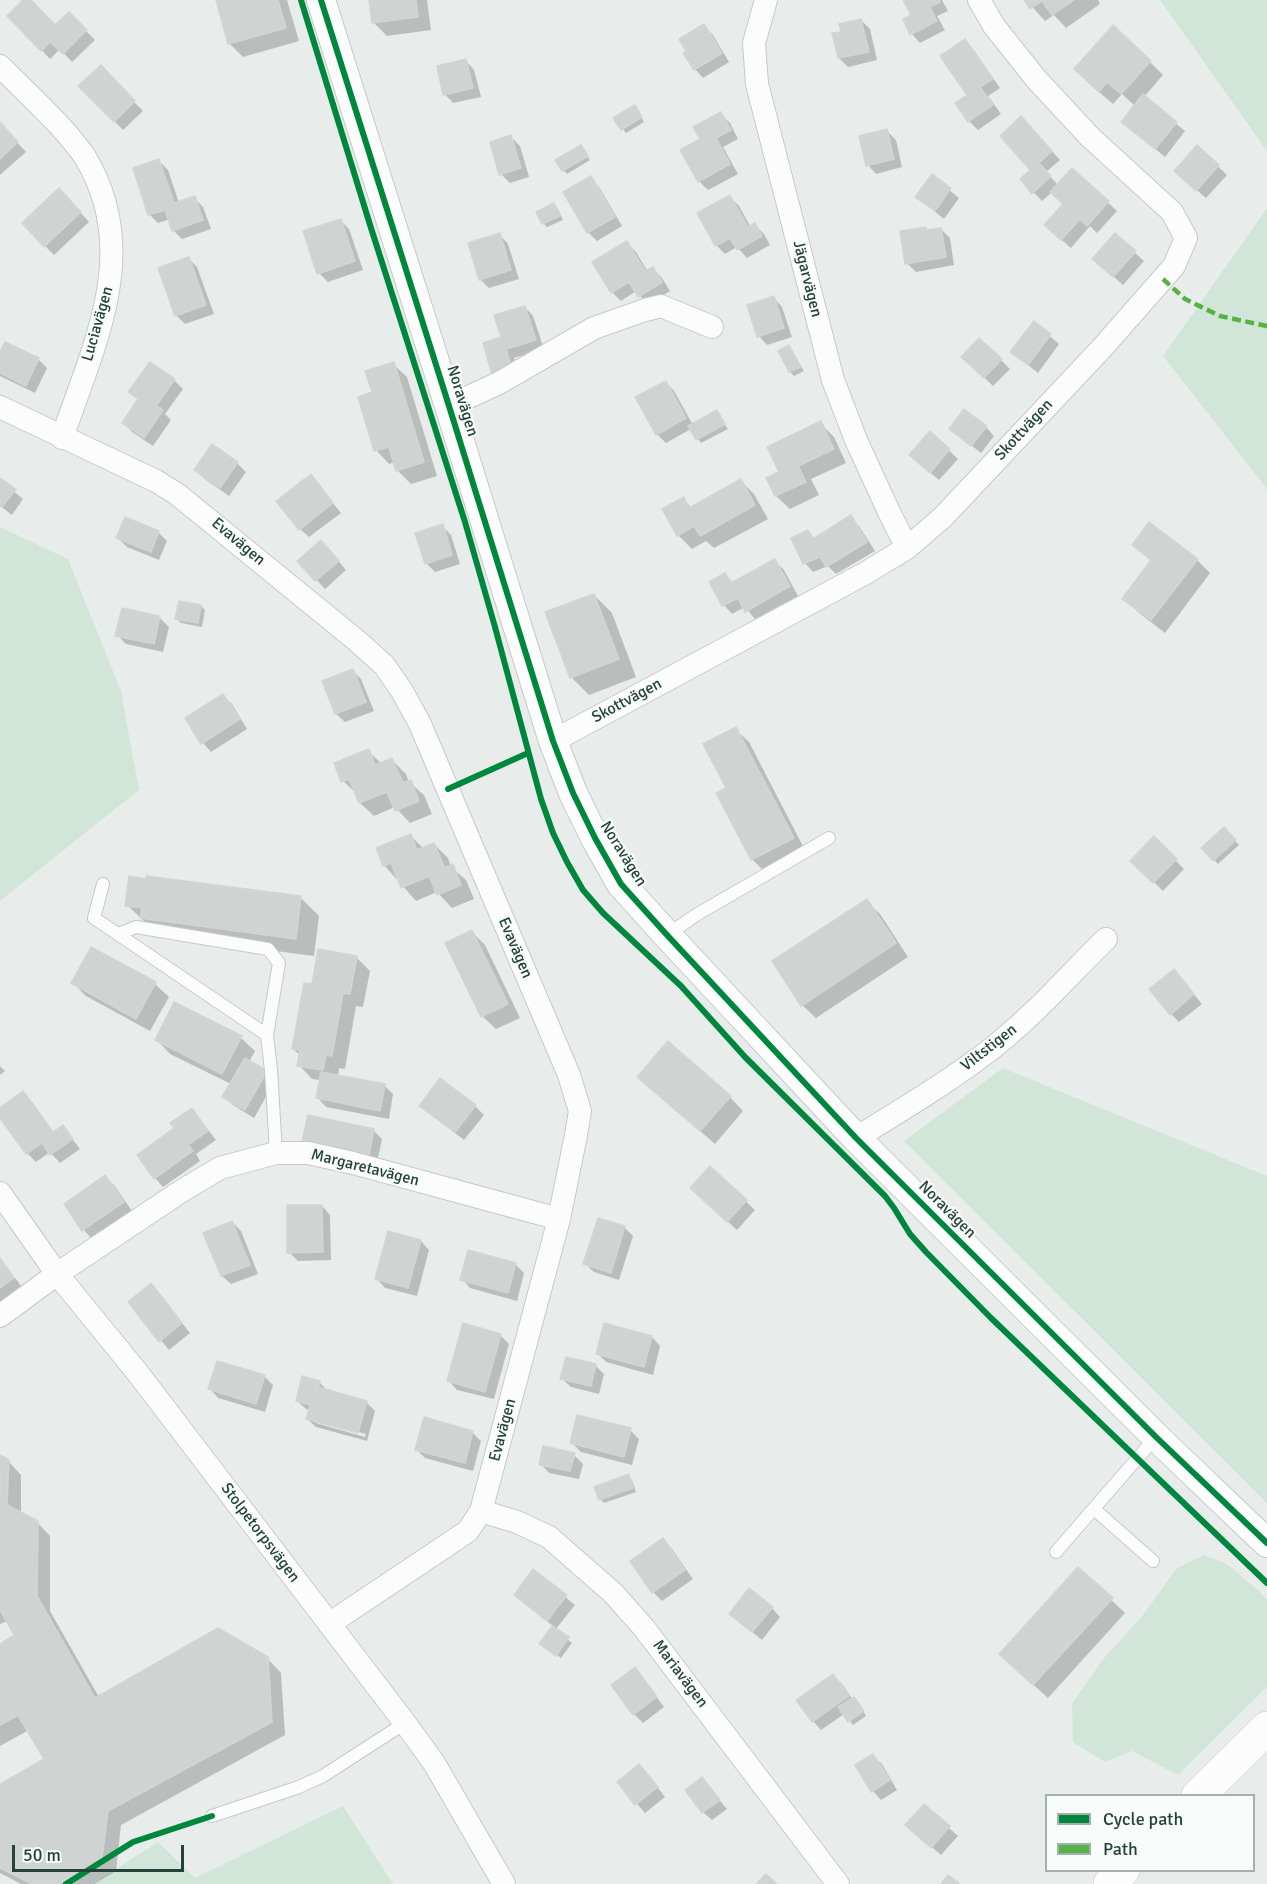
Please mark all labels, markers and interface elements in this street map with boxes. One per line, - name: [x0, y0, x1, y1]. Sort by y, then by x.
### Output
- street label: Jägarvägen: [788, 239, 826, 319]
- street label: Luciavägen: [78, 284, 118, 364]
- street label: Noravägen: [442, 363, 482, 439]
- street label: Skottvägen: [991, 395, 1057, 465]
- street label: Evavägen: [207, 514, 269, 570]
- street label: Skottvägen: [589, 675, 665, 727]
- street label: Noravägen: [595, 818, 651, 890]
- street label: Evavägen: [494, 915, 536, 981]
- street label: Viltstigen: [957, 1020, 1021, 1076]
- street label: Margaretavägen: [309, 1145, 421, 1191]
- street label: Noravägen: [914, 1177, 980, 1243]
- street label: Evavägen: [485, 1396, 521, 1464]
- street label: Stolpetorpsvägen: [216, 1480, 304, 1586]
- street label: Mariavägen: [648, 1636, 712, 1712]
- legend: [1045, 1794, 1255, 1872]
- text: Cycle path: [1103, 1808, 1183, 1830]
- scale bar: [15, 1833, 188, 1871]
- text: Path: [1103, 1838, 1138, 1860]
- text: 50 m: [23, 1844, 61, 1866]

